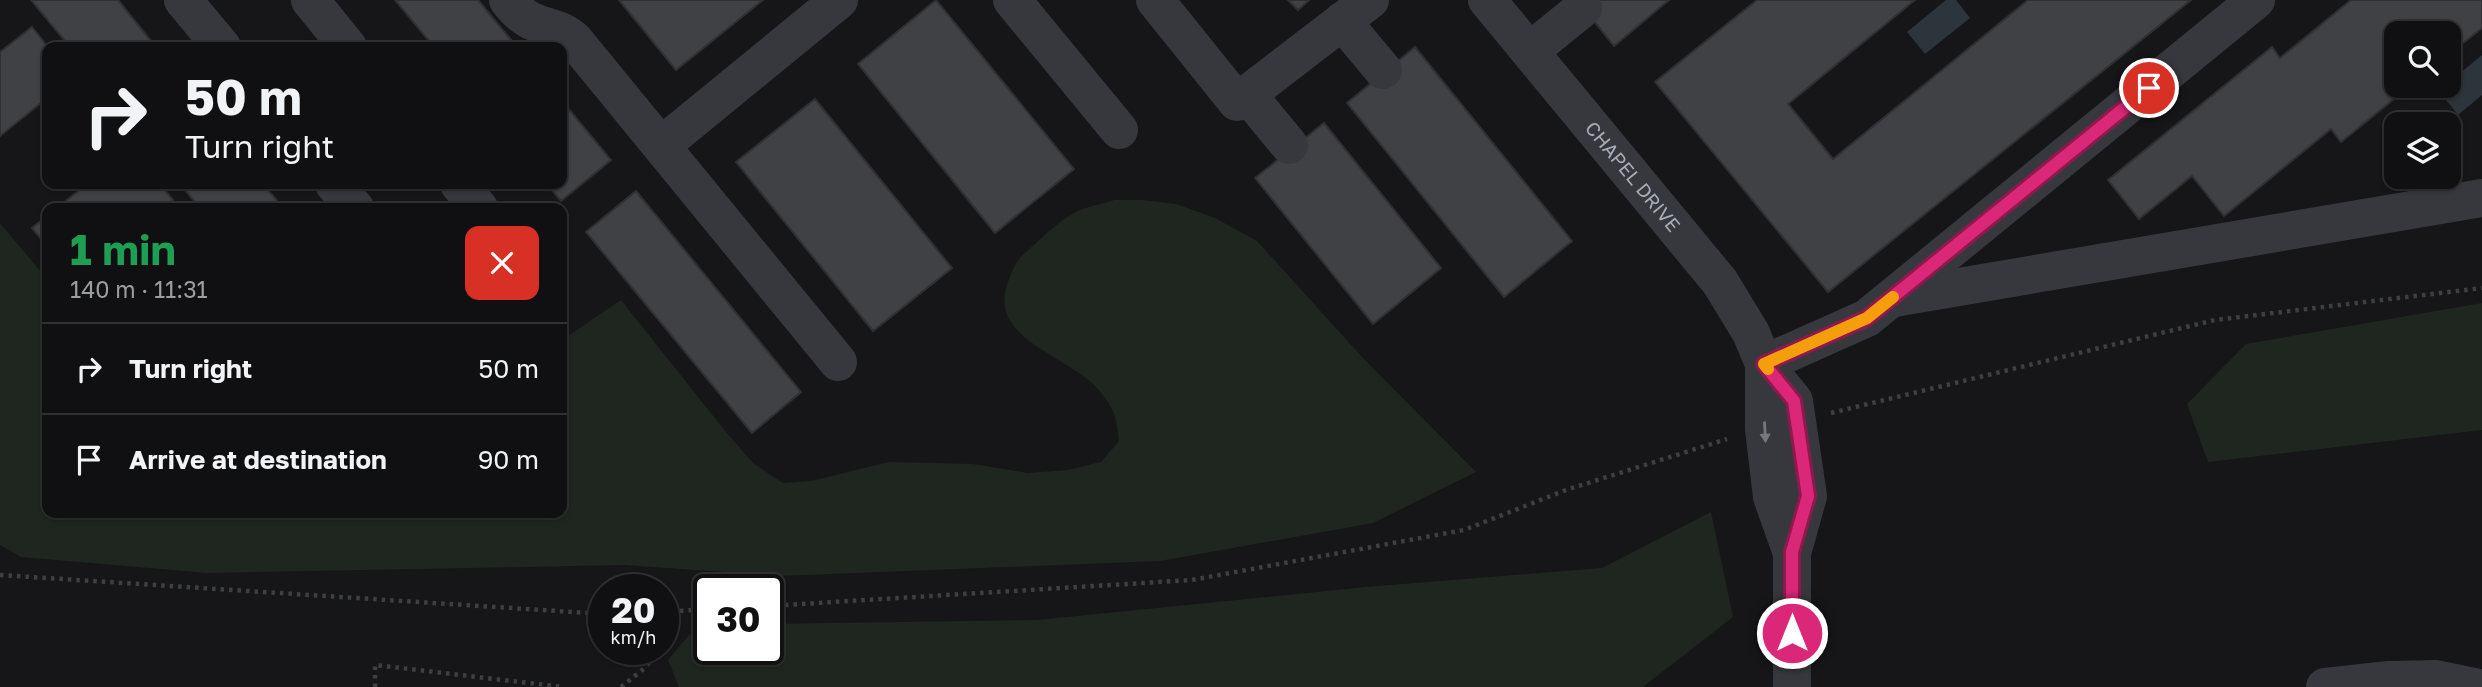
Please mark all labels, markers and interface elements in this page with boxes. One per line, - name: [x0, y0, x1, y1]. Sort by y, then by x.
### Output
- map controls: [2384, 21, 2461, 189]
- button: search: [2384, 21, 2461, 98]
- pin: [2119, 58, 2179, 118]
- text: 50 m: [185, 67, 302, 126]
- icon: arrive: [2130, 69, 2168, 107]
- icon: right: [70, 70, 161, 161]
- button: layers: [2384, 112, 2461, 189]
- street label: CHAPEL DRIVE: [1581, 116, 1686, 236]
- text: Turn right: [185, 127, 334, 165]
- text: 1 min: [70, 224, 176, 274]
- button: close: [465, 226, 539, 300]
- text: 140 m · 11:31: [70, 275, 208, 303]
- icon: right: [70, 350, 108, 388]
- text: Turn right: [129, 353, 252, 384]
- text: 50 m: [478, 353, 539, 384]
- one-way arrow: [1760, 422, 1771, 444]
- icon: arrive: [70, 441, 108, 479]
- text: Arrive at destination: [129, 444, 387, 475]
- text: 90 m: [478, 444, 539, 475]
- speed limit sign: 30: [693, 574, 784, 665]
- text: 20: [611, 589, 656, 631]
- position arrow: [1755, 596, 1829, 670]
- text: km/h: [611, 626, 656, 648]

